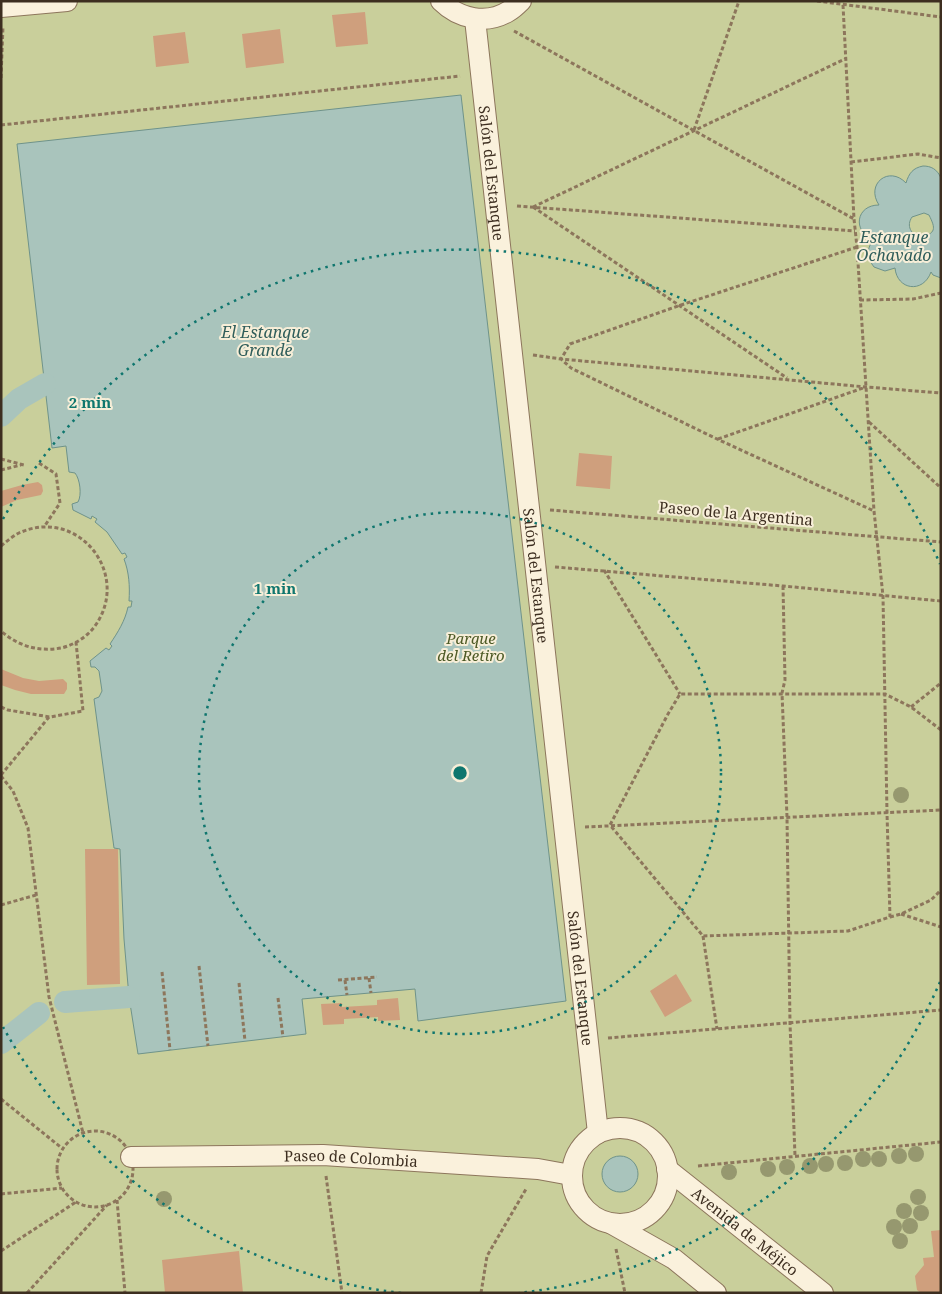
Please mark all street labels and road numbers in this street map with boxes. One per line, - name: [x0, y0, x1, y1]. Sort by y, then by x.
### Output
- street label: Salón del Estanque: [475, 105, 509, 242]
- street label: Paseo de la Argentina: [658, 496, 814, 530]
- street label: Salón del Estanque: [519, 507, 554, 644]
- street label: Salón del Estanque: [564, 910, 598, 1047]
- street label: Paseo de Colombia: [284, 1145, 418, 1171]
- street label: Avenida de Méjico: [688, 1183, 803, 1280]

